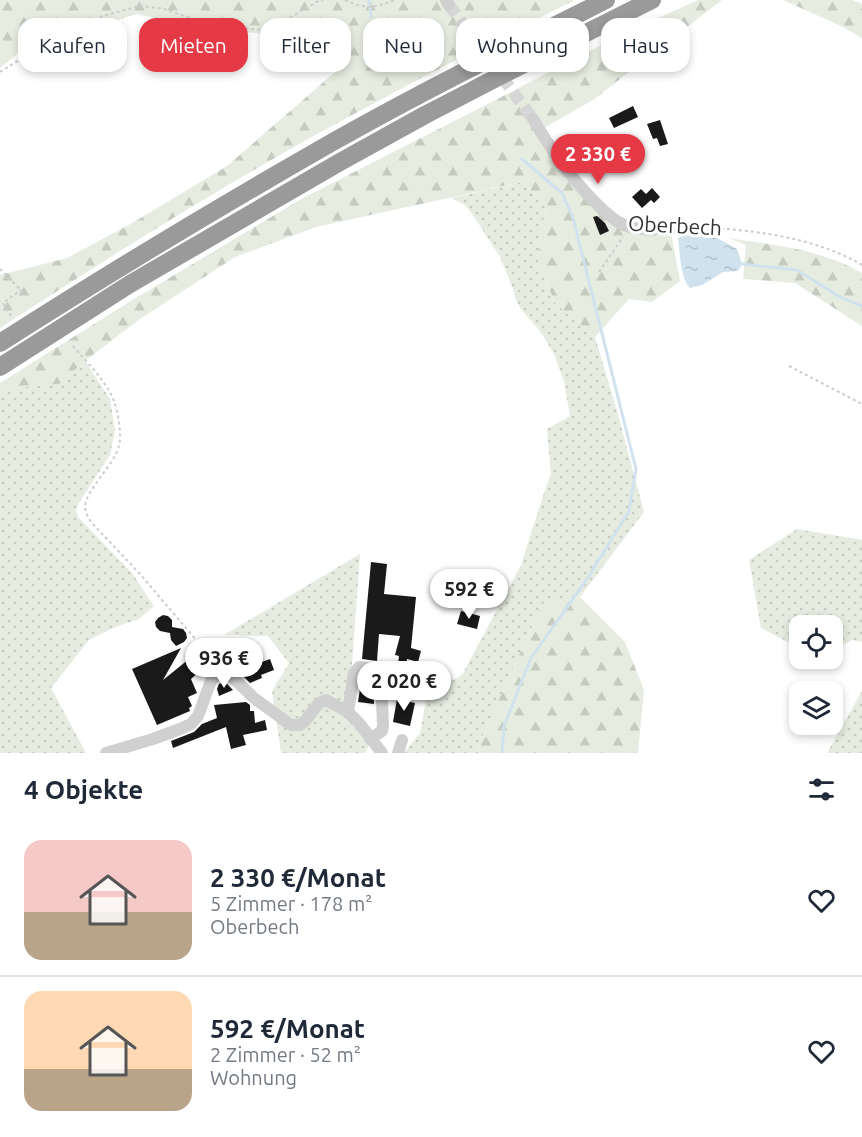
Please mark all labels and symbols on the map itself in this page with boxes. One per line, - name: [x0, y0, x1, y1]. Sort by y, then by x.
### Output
- pin: 2 330 €: [543, 134, 653, 185]
- street label: Oberbech: [628, 211, 722, 239]
- pin: 592 €: [427, 569, 511, 620]
- pin: 936 €: [182, 638, 266, 689]
- pin: 2 020 €: [349, 661, 459, 712]

